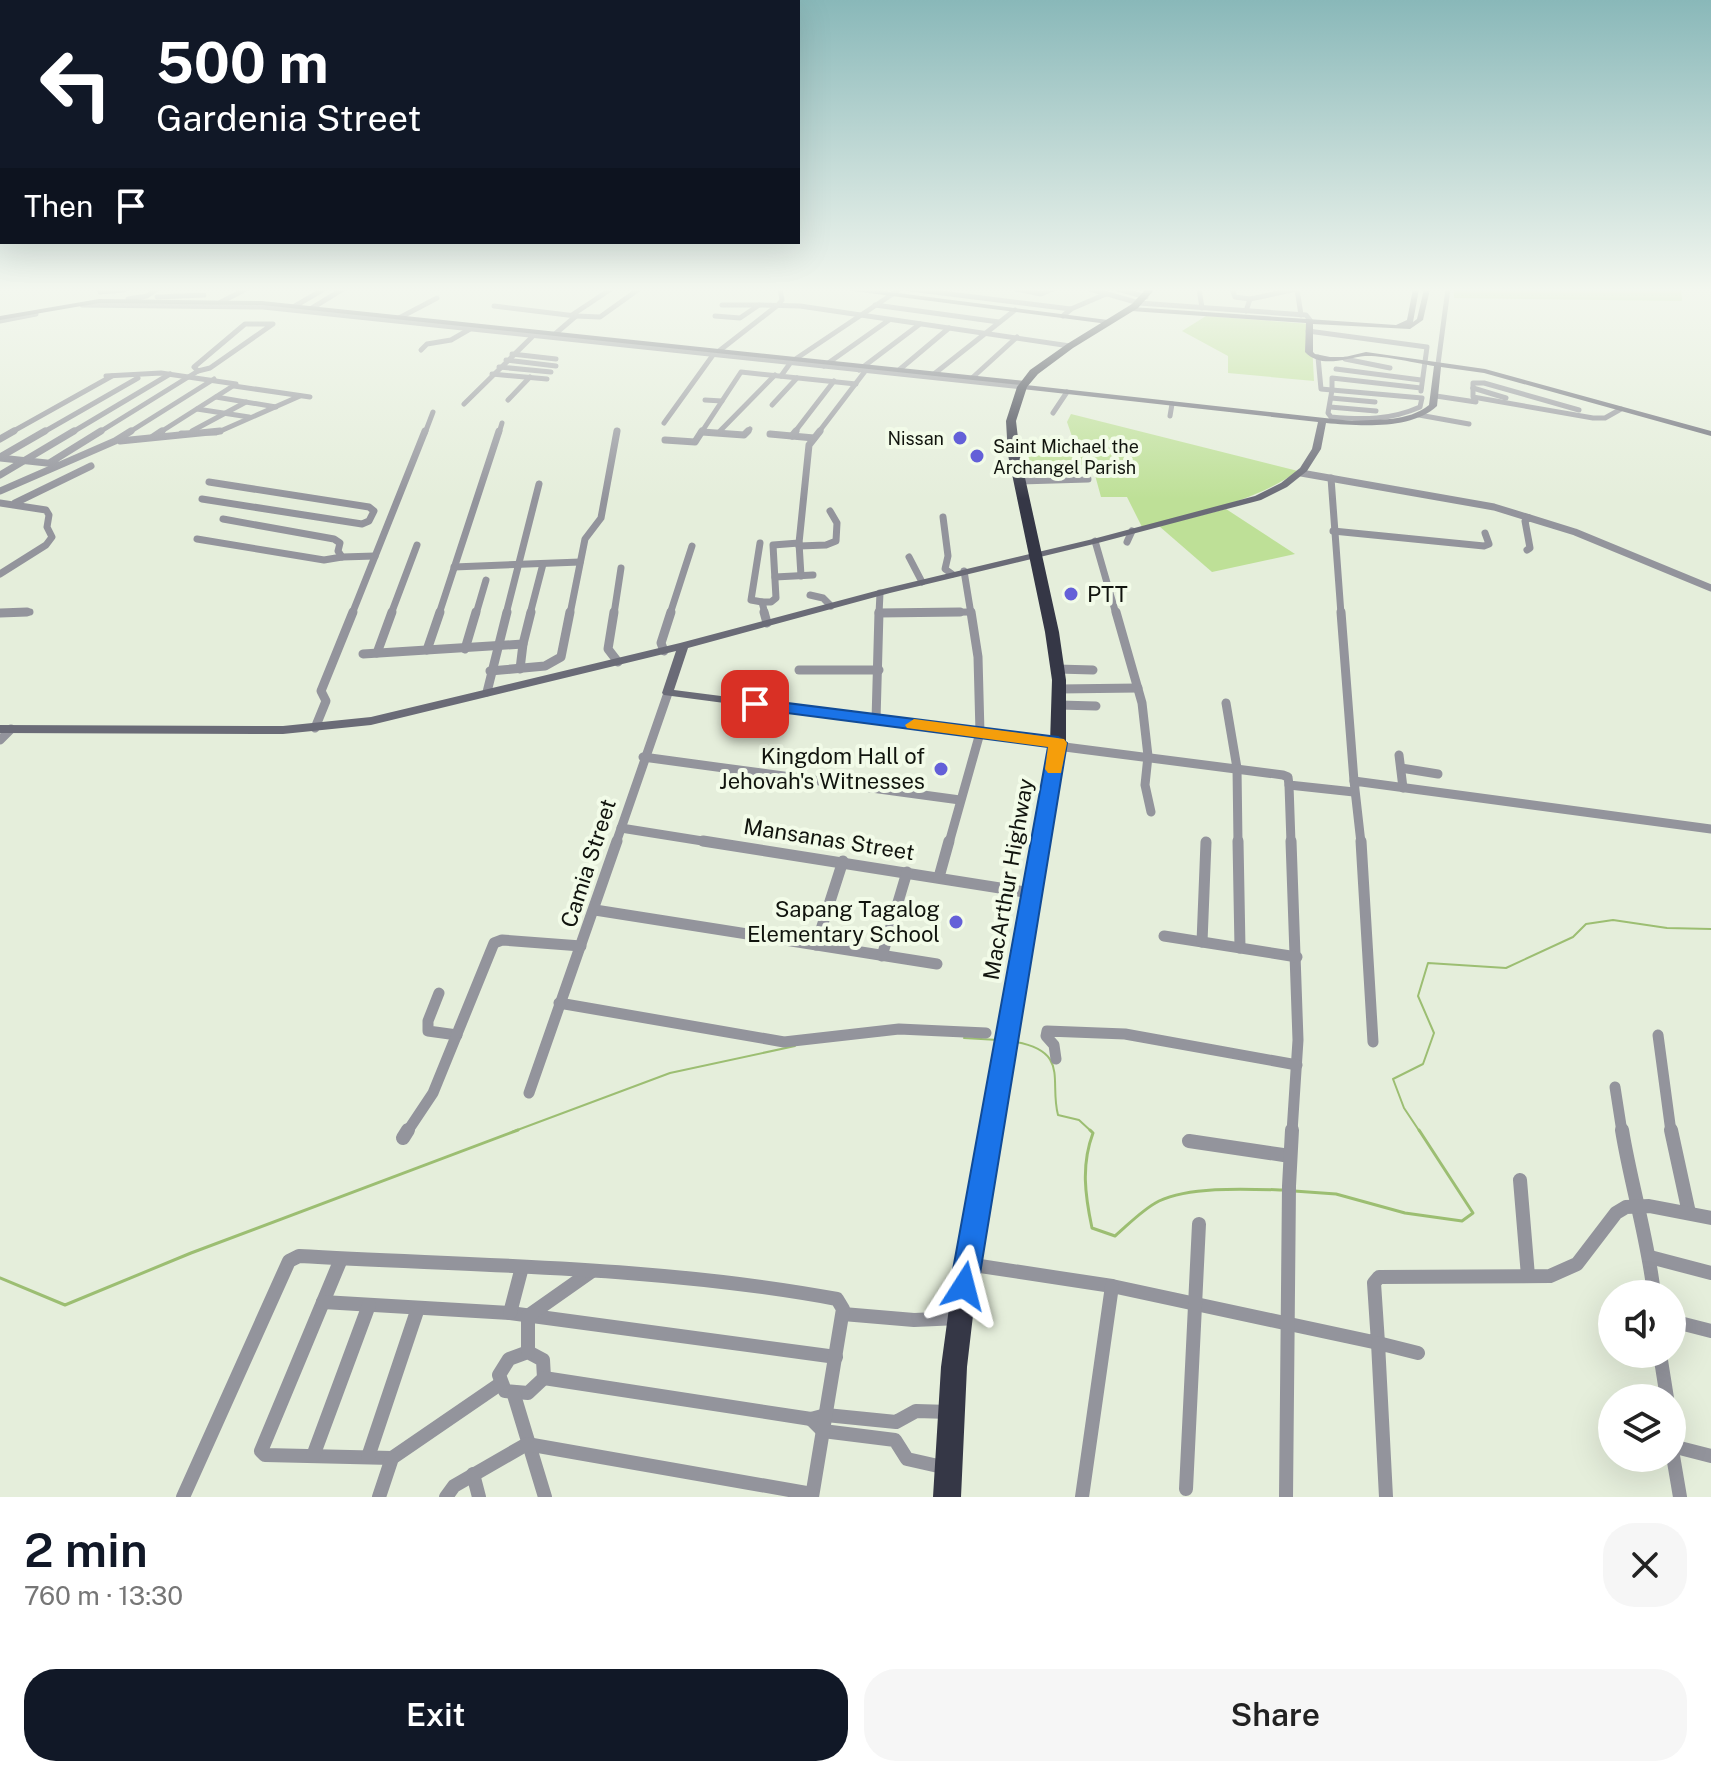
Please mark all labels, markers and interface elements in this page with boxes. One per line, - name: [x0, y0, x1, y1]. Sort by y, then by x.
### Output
- text: 500 m: [156, 30, 329, 96]
- icon: left: [24, 32, 128, 136]
- text: Gardenia Street: [156, 97, 421, 139]
- icon: arrive: [109, 184, 153, 228]
- text: Then: [24, 188, 93, 224]
- place label: Nissan: [887, 428, 944, 449]
- marker: Nissan: [951, 429, 969, 447]
- place label: Saint Michael the Archangel Parish: [993, 436, 1139, 478]
- marker: Saint Michael the Archangel Parish: [968, 447, 986, 465]
- place label: PTT: [1087, 581, 1128, 607]
- marker: PTT: [1062, 585, 1080, 603]
- pin: [721, 670, 789, 738]
- icon: arrive: [733, 682, 777, 726]
- place label: Kingdom Hall of Jehovah's Witnesses: [719, 743, 925, 794]
- marker: Kingdom Hall of Jehovah's Witnesses: [932, 760, 950, 778]
- street label: MacArthur Highway: [977, 776, 1039, 982]
- street label: Camia Street: [555, 796, 621, 930]
- street label: Mansanas Street: [742, 813, 916, 865]
- place label: Sapang Tagalog Elementary School: [747, 896, 940, 947]
- marker: Sapang Tagalog Elementary School: [947, 913, 965, 931]
- position arrow: [922, 1244, 1006, 1328]
- map controls: [1598, 1280, 1686, 1472]
- button: sound: [1598, 1280, 1686, 1368]
- button: layers: [1598, 1384, 1686, 1472]
- text: 2 min: [24, 1521, 148, 1578]
- button: close: [1603, 1523, 1687, 1607]
- text: 760 m · 13:30: [24, 1580, 183, 1611]
- button: Exit: [24, 1669, 848, 1761]
- button: Share: [864, 1669, 1687, 1761]

